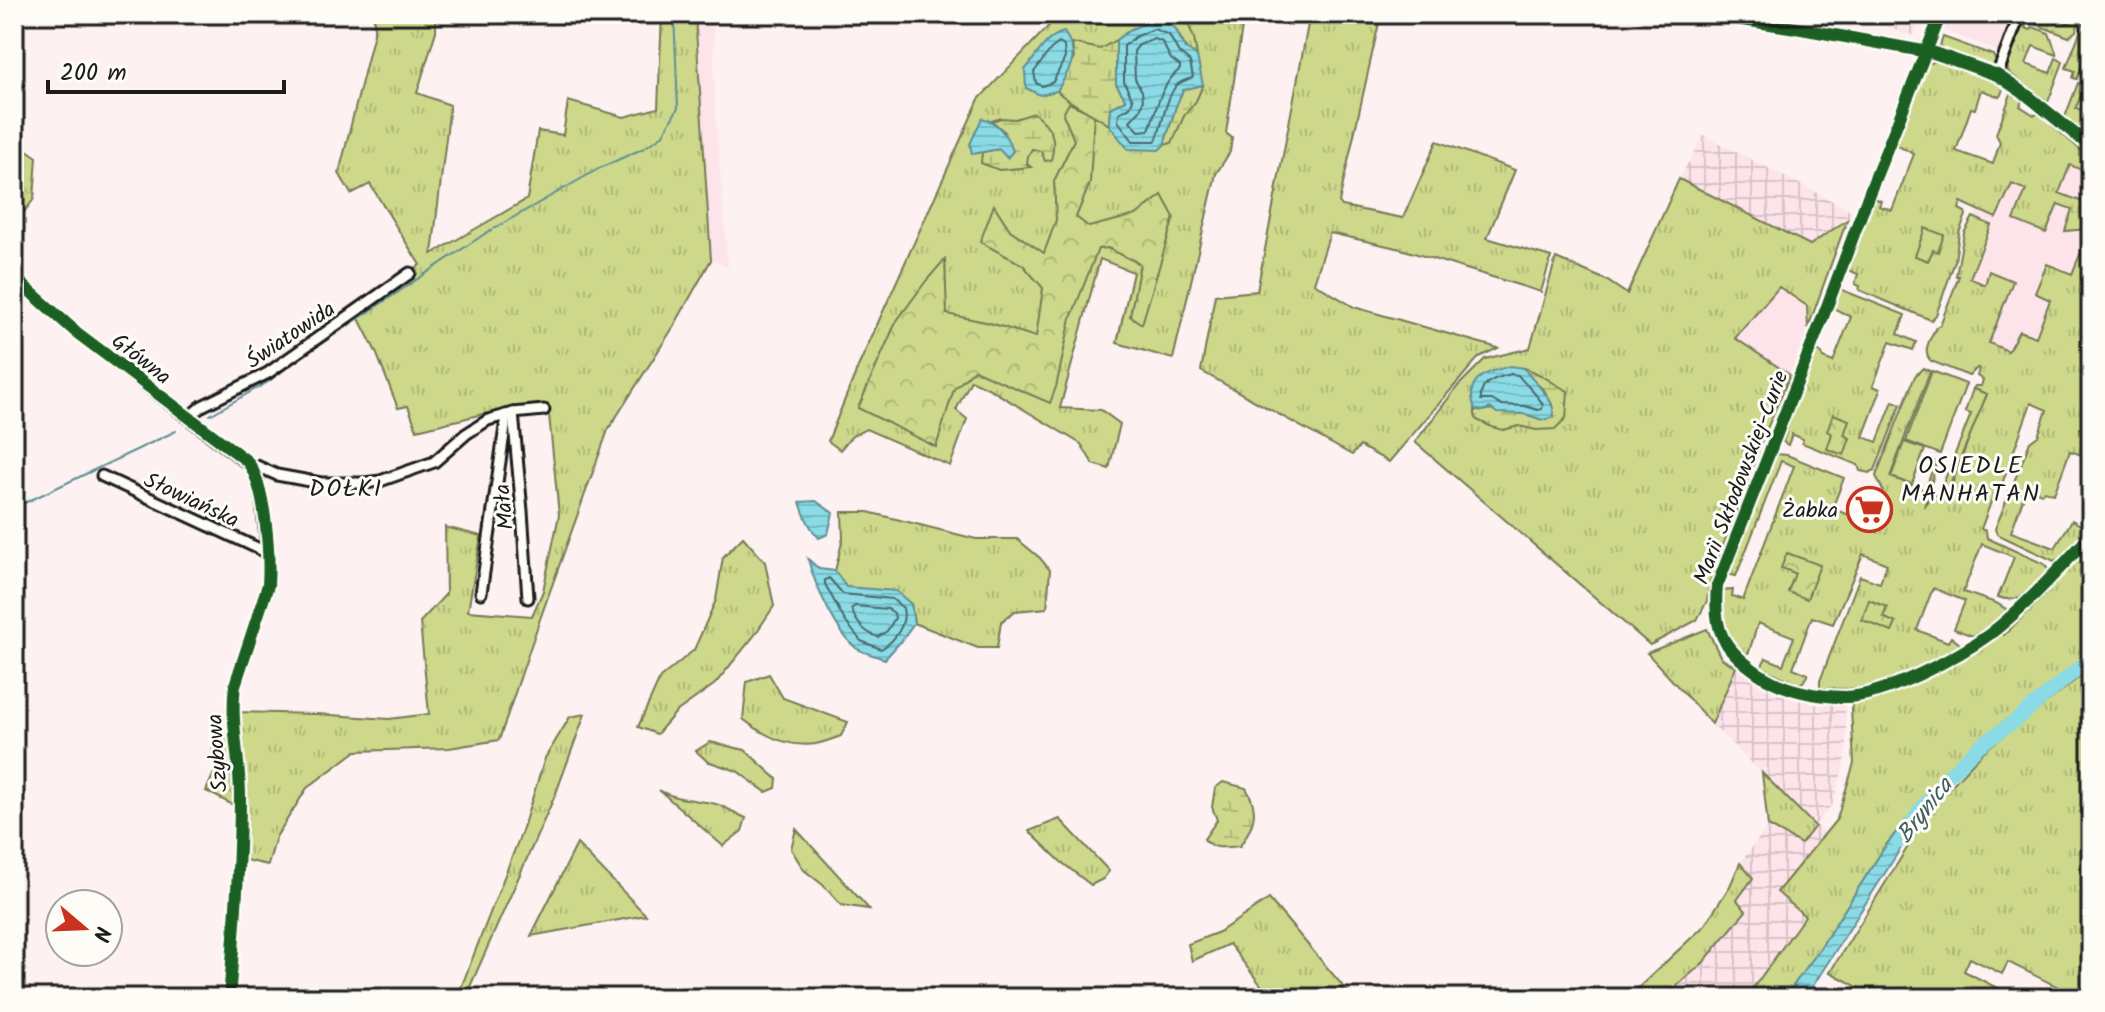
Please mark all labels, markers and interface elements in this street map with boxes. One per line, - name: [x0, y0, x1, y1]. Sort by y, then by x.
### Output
- scale bar: [48, 44, 284, 94]
- text: 200 m: [60, 54, 127, 93]
- street label: Światowida: [239, 293, 343, 379]
- street label: Główna: [103, 325, 178, 395]
- street label: Marii Skłodowskiej-Curie: [1685, 366, 1799, 590]
- district label: OSIEDLE MANHATAN: [1901, 447, 2041, 514]
- street label: Słowiańska: [137, 464, 244, 539]
- district label: DOŁKI: [309, 470, 383, 509]
- street label: Mała: [486, 482, 525, 531]
- supermarket icon: Żabka: [1845, 485, 1893, 533]
- place label: Żabka: [1782, 494, 1838, 529]
- street label: Szybowa: [198, 713, 239, 793]
- water label: Brynica: [1887, 768, 1965, 852]
- north arrow: [44, 888, 124, 968]
- text: N: [82, 921, 119, 946]

